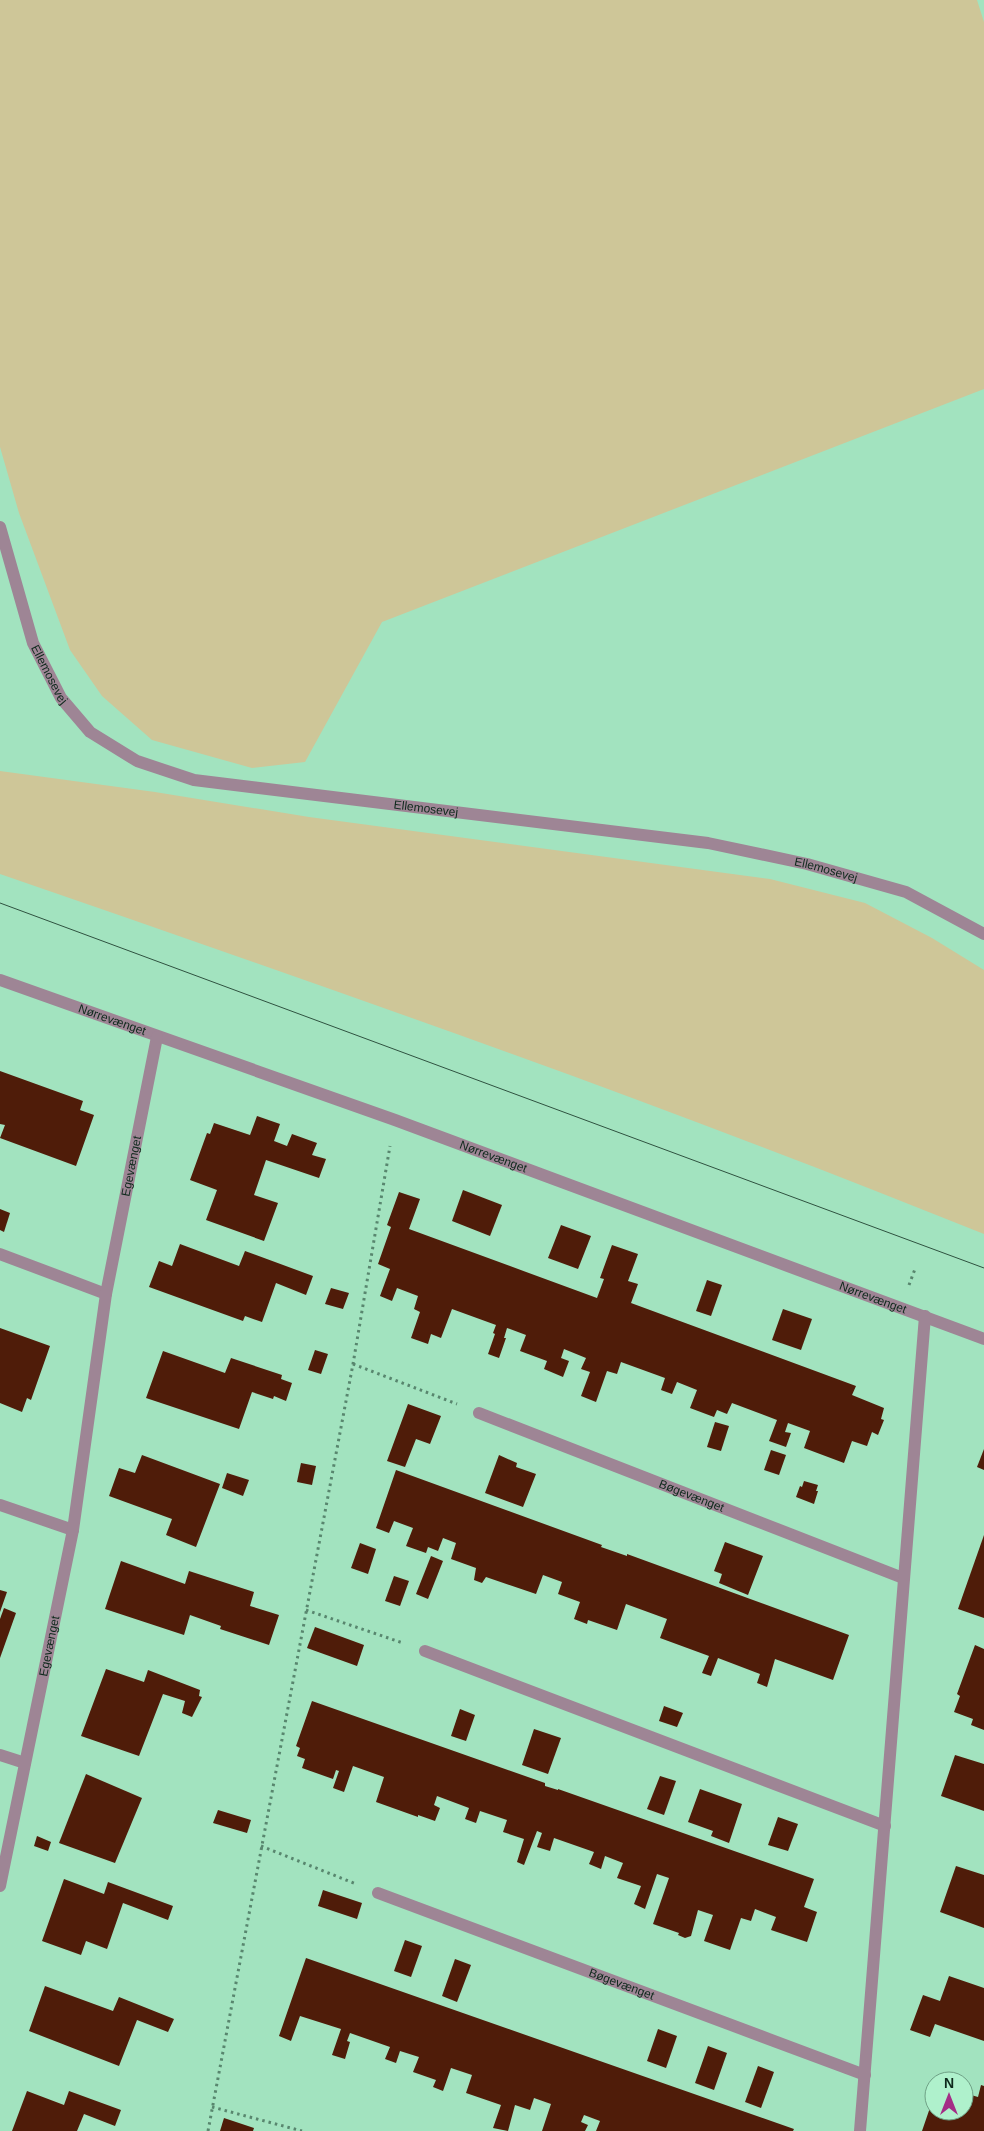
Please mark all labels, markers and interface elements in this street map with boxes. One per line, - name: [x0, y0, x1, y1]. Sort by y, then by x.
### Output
- street label: Ellemosevej: [28, 643, 70, 707]
- street label: Ellemosevej: [393, 798, 459, 819]
- street label: Ellemosevej: [793, 855, 859, 885]
- street label: Nørrevænget: [76, 1001, 148, 1038]
- street label: Egevænget: [119, 1134, 144, 1198]
- street label: Nørrevænget: [458, 1138, 530, 1176]
- street label: Nørrevænget: [837, 1279, 909, 1317]
- street label: Bøgevænget: [657, 1477, 727, 1515]
- street label: Egevænget: [36, 1614, 62, 1678]
- street label: Bøgevænget: [587, 1965, 657, 2003]
- north arrow: [924, 2071, 974, 2121]
- text: N: [944, 2075, 954, 2091]

